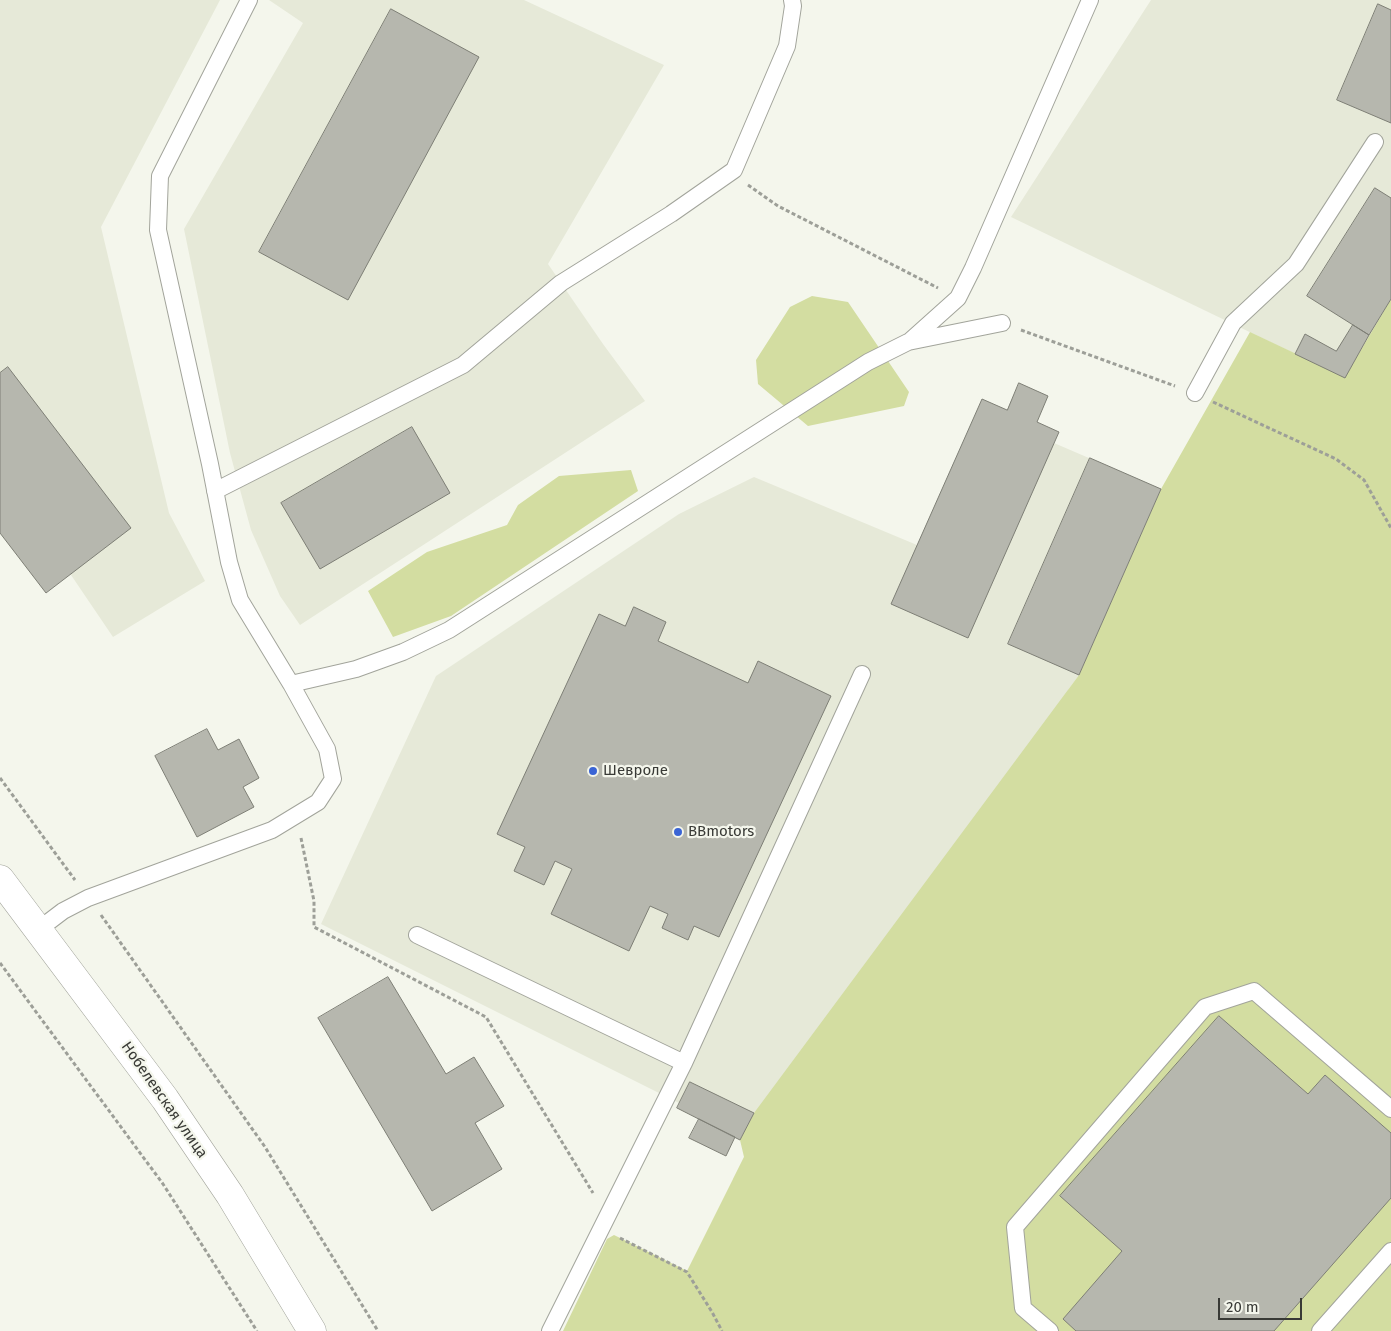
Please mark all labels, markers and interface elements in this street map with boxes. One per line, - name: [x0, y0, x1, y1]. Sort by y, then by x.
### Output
- place label: Шевроле: [603, 762, 668, 780]
- marker: Шевроле: [587, 765, 599, 777]
- place label: BBmotors: [688, 823, 754, 841]
- marker: BBmotors: [672, 826, 684, 838]
- street label: Нобелевская улица: [117, 1038, 211, 1162]
- scale bar: [1221, 1288, 1305, 1320]
- text: 20 m: [1226, 1298, 1259, 1316]

